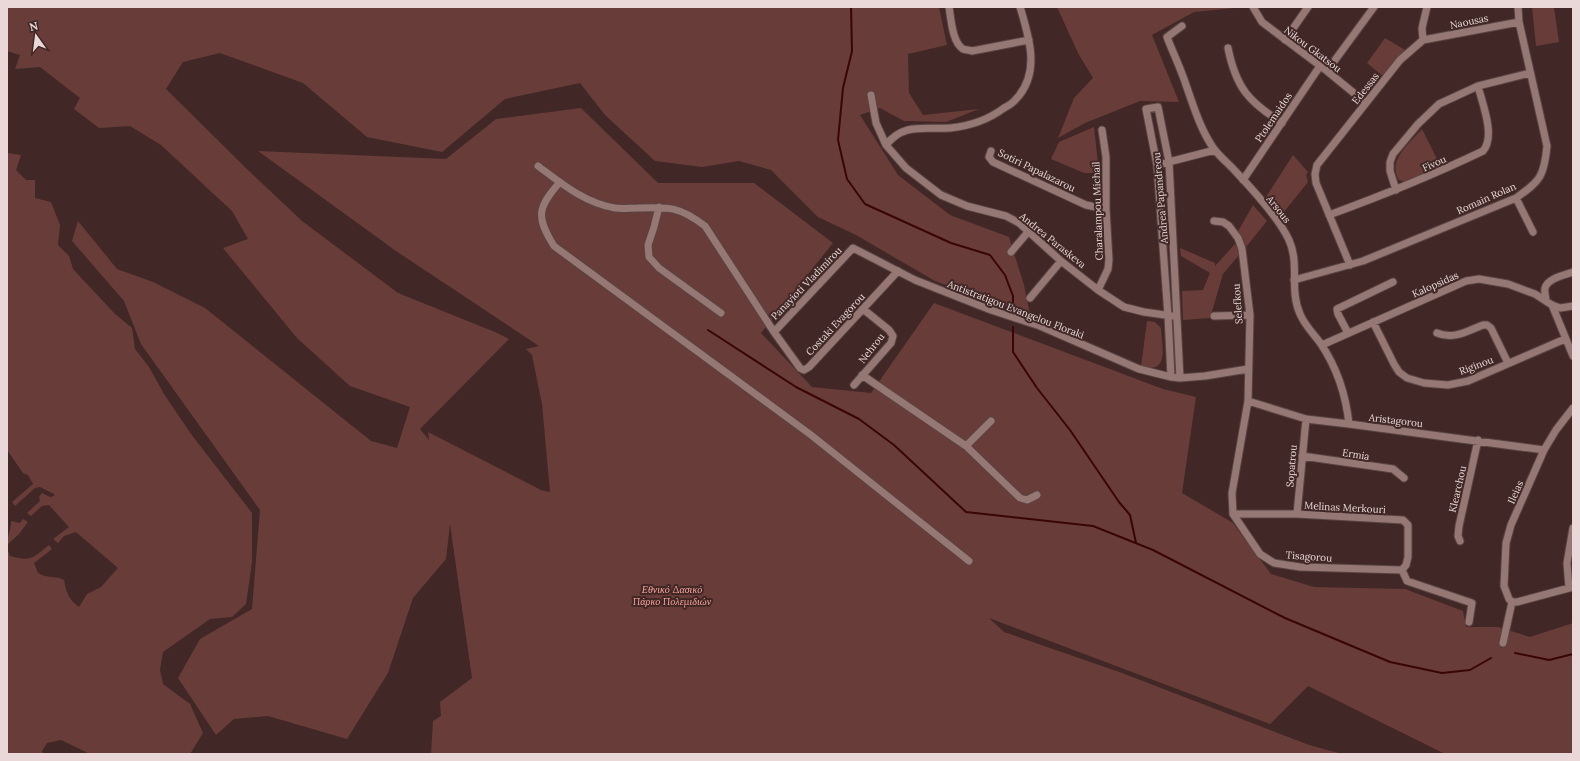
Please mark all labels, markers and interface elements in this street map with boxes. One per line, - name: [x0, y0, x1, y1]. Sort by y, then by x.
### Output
- street label: Naousas: [1449, 11, 1490, 32]
- north arrow: [16, 16, 56, 56]
- text: N: [28, 18, 40, 34]
- street label: Nikou Gkatsou: [1281, 24, 1344, 75]
- street label: Edessas: [1349, 70, 1382, 107]
- street label: Ptolemaidos: [1252, 90, 1295, 145]
- street label: Sotiri Papalazarou: [996, 146, 1078, 195]
- street label: Andrea Papandreou: [1150, 152, 1171, 245]
- street label: Fivou: [1420, 152, 1448, 174]
- street label: Charalampou Michail: [1089, 161, 1106, 261]
- street label: Romain Rolan: [1454, 180, 1518, 217]
- street label: Arsous: [1263, 192, 1294, 226]
- street label: Andrea Paraskeva: [1016, 209, 1089, 271]
- street label: Panayioti Vladimirou: [768, 244, 845, 323]
- street label: Kalopsidas: [1410, 268, 1461, 301]
- street label: Antistratigou Evangelou Floraki: [945, 277, 1086, 342]
- street label: Selefkou: [1230, 283, 1245, 325]
- street label: Costaki Evagorou: [803, 290, 868, 358]
- street label: Nehrou: [855, 330, 887, 366]
- street label: Riginou: [1457, 353, 1495, 378]
- street label: Aristagorou: [1367, 411, 1424, 430]
- street label: Sopatrou: [1283, 444, 1300, 488]
- street label: Ermia: [1341, 446, 1371, 463]
- street label: Klearchou: [1446, 464, 1469, 514]
- street label: Ileias: [1505, 478, 1526, 506]
- street label: Melinas Merkouri: [1304, 499, 1386, 516]
- street label: Tisagorou: [1285, 548, 1333, 565]
- park label: Εθνικό Δασικό Πάρκο Πολεμιδιών: [633, 583, 712, 608]

